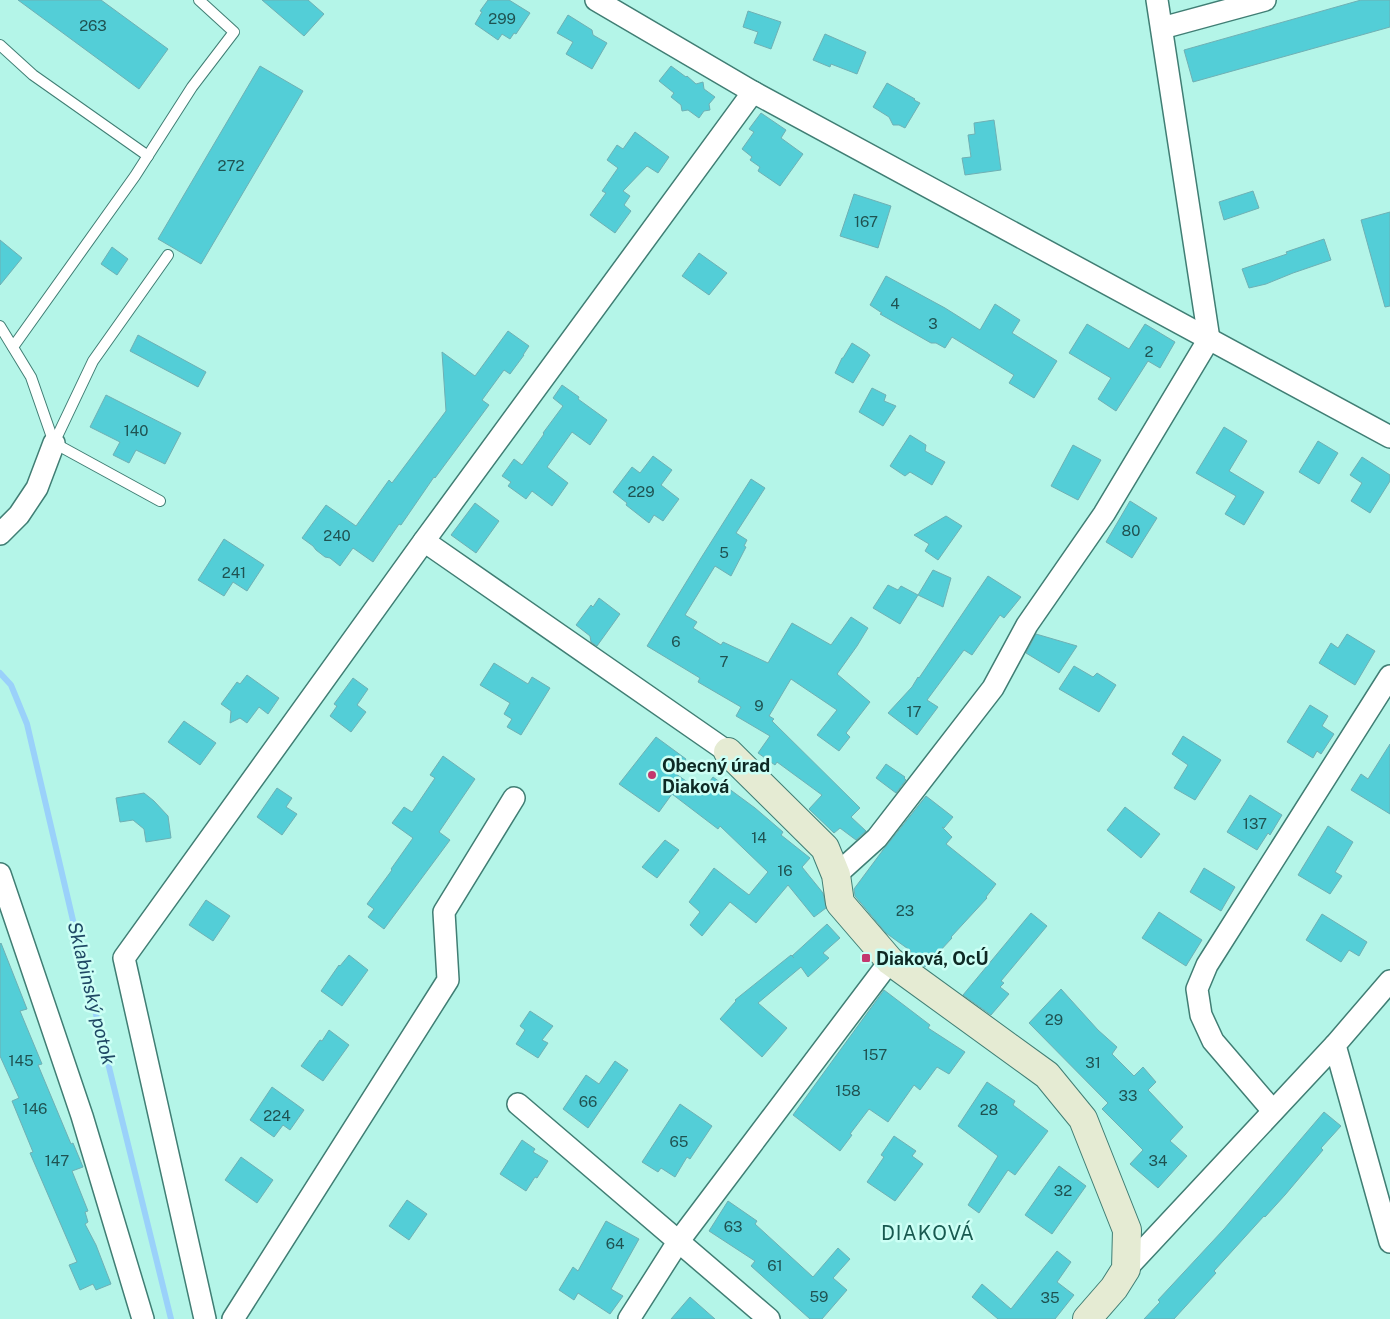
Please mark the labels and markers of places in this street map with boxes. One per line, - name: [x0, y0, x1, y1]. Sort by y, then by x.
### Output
- place label: Obecný úrad Diaková: [662, 755, 770, 797]
- marker: Obecný úrad Diaková: [646, 769, 658, 781]
- place label: Diaková, OcÚ: [876, 947, 989, 969]
- marker: Diaková, OcÚ: [860, 952, 872, 964]

